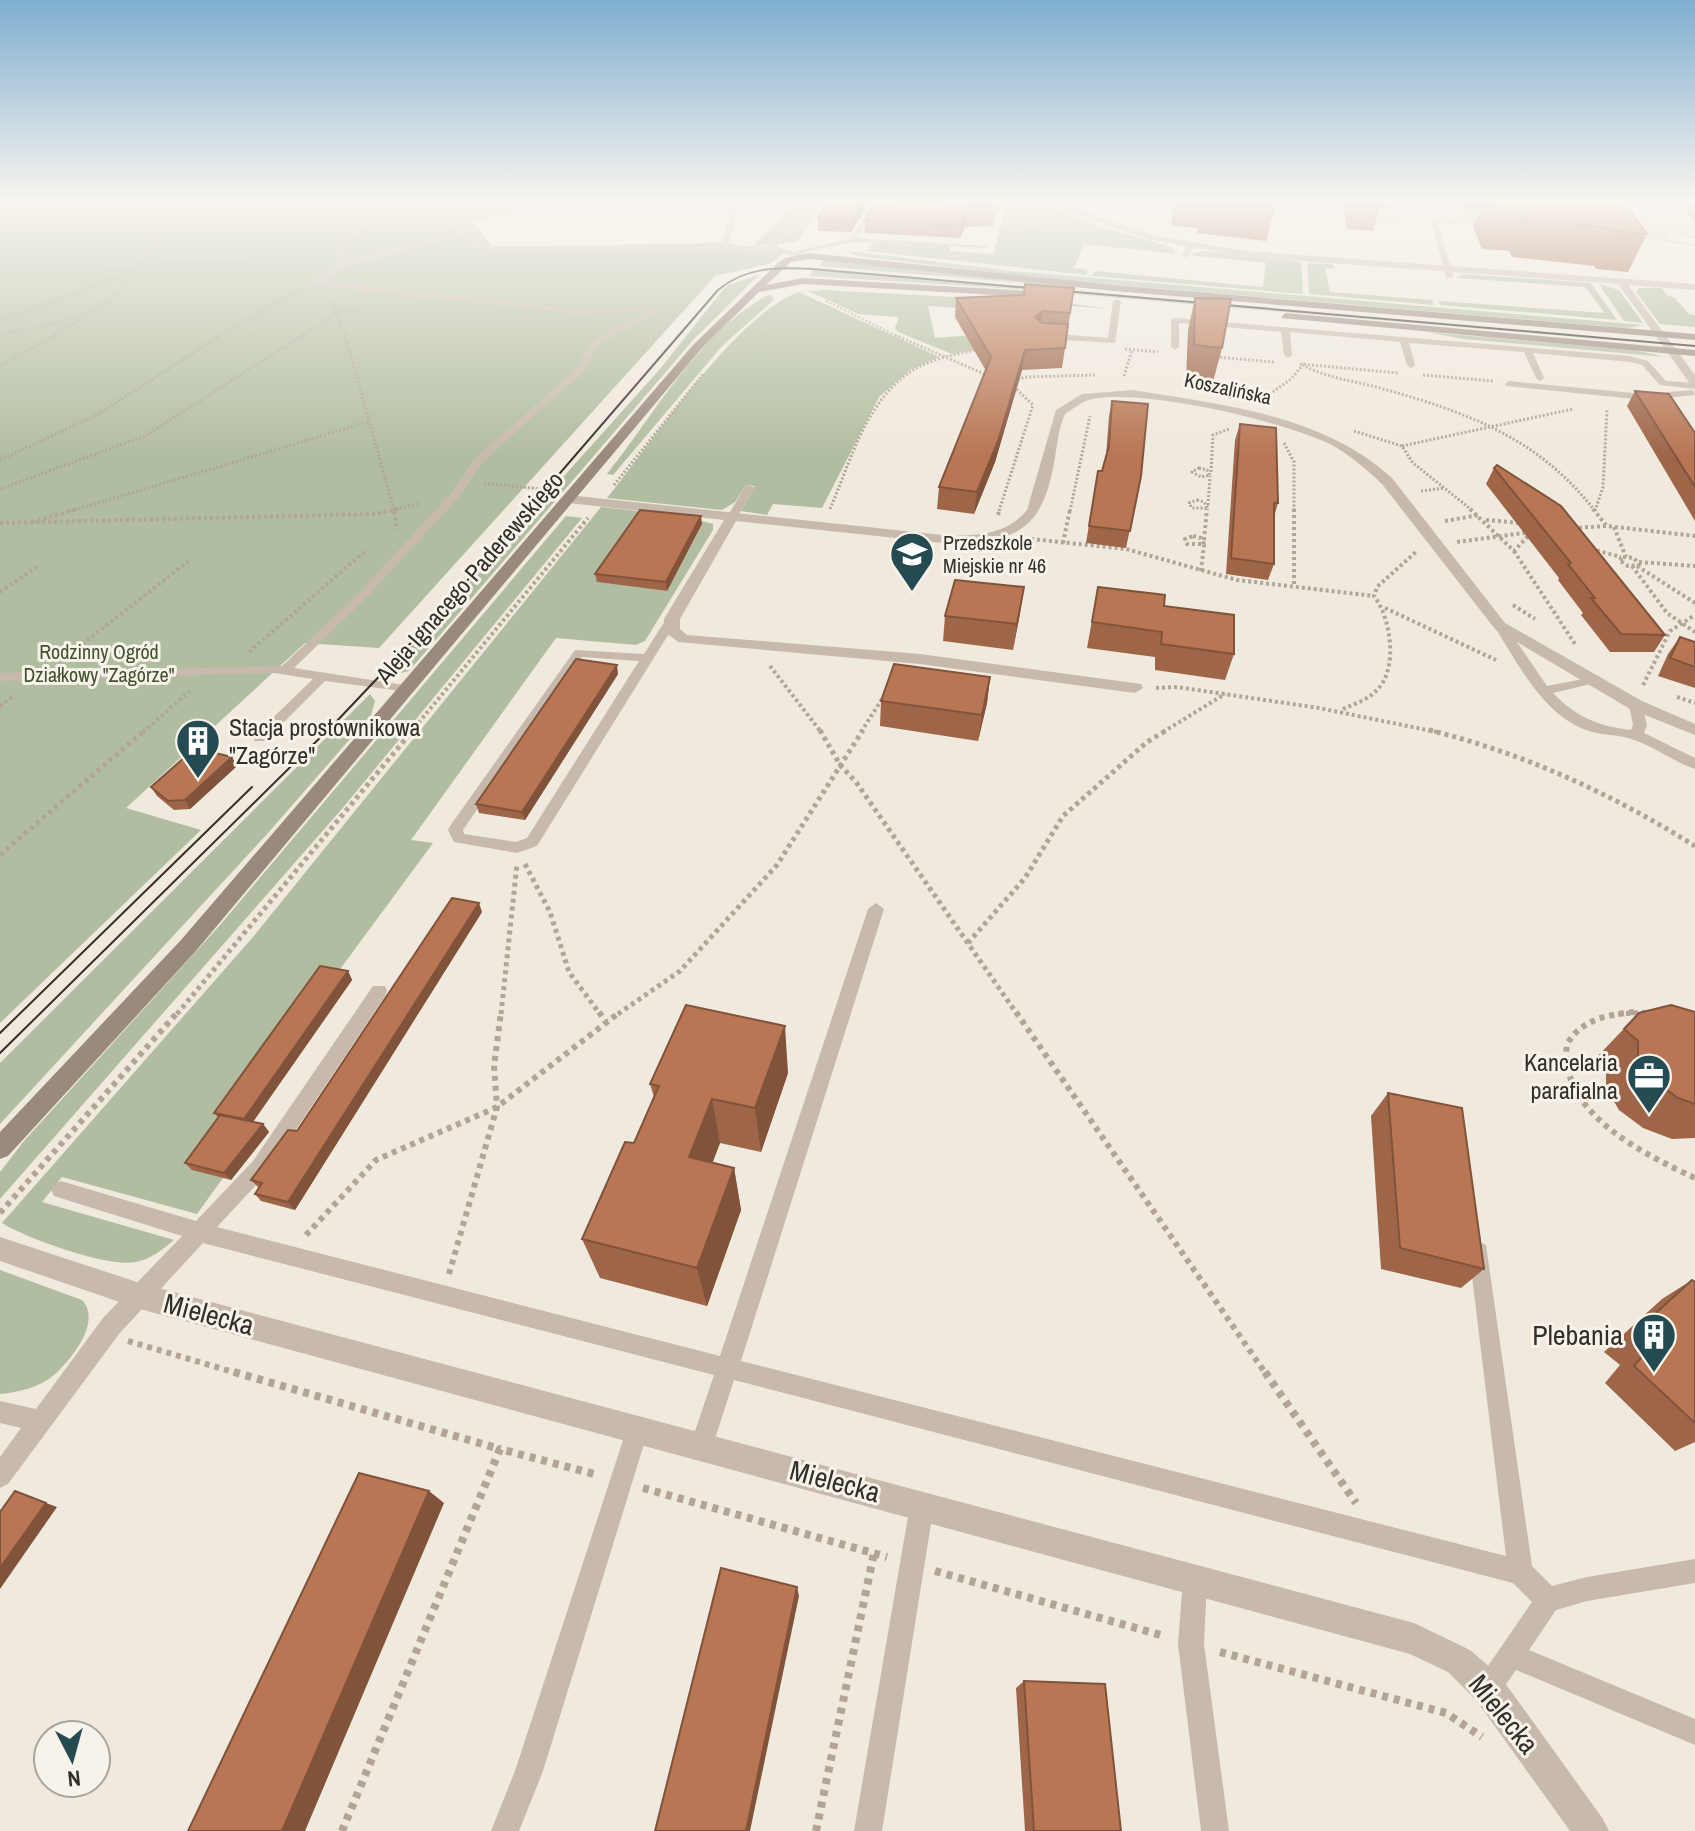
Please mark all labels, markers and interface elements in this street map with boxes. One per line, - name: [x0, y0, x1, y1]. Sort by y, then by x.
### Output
- street label: Koszalińska: [1182, 366, 1274, 410]
- street label: Aleja Ignacego Paderewskiego: [367, 464, 570, 691]
- place label: Przedszkole Miejskie nr 46: [943, 529, 1046, 579]
- school or university icon: Przedszkole Miejskie nr 46: [888, 530, 936, 593]
- park label: Rodzinny Ogród Działkowy "Zagórze": [23, 638, 175, 688]
- place label: Stacja prostownikowa "Zagórze": [229, 711, 420, 771]
- building icon: Stacja prostownikowa "Zagórze": [174, 717, 222, 780]
- place label: Kancelaria parafialna: [1524, 1046, 1618, 1106]
- office icon: Kancelaria parafialna: [1625, 1052, 1673, 1115]
- street label: Mielecka: [160, 1284, 259, 1344]
- building icon: Plebania: [1630, 1311, 1678, 1374]
- place label: Plebania: [1532, 1316, 1623, 1354]
- street label: Mielecka: [786, 1451, 885, 1511]
- street label: Mielecka: [1460, 1666, 1548, 1762]
- north arrow: [32, 1719, 112, 1799]
- text: N: [66, 1763, 82, 1794]

